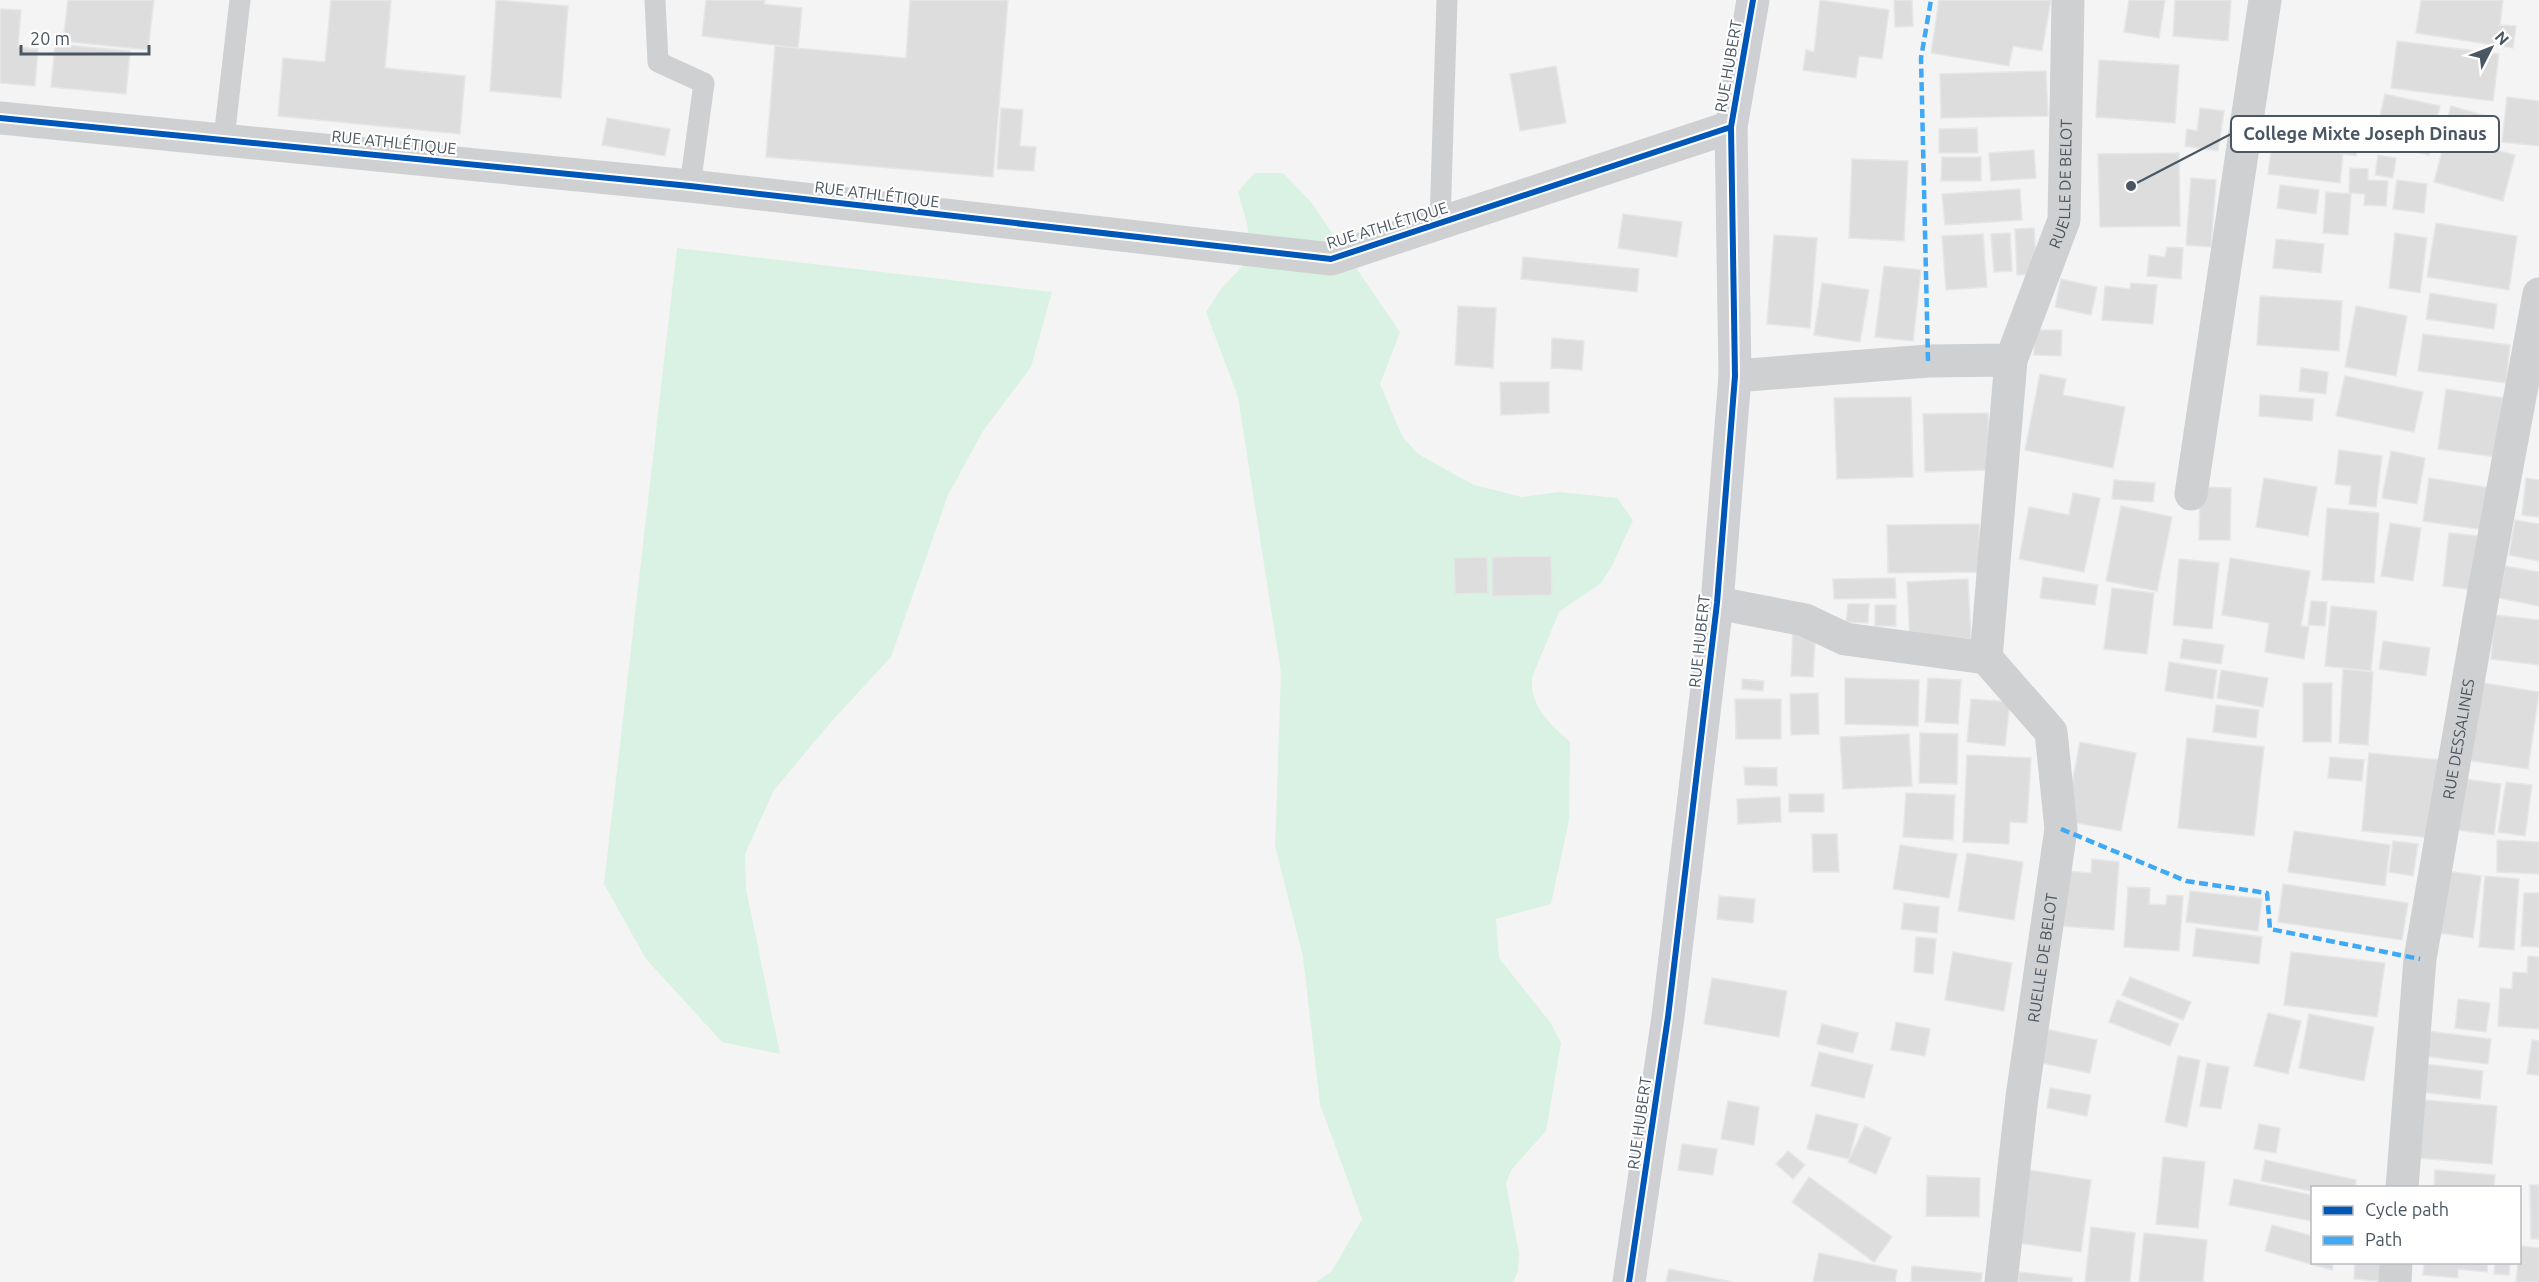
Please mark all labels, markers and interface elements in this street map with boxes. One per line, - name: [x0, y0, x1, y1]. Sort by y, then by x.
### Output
- scale bar: [21, 18, 148, 56]
- street label: RUE HUBERT: [1711, 18, 1745, 114]
- north arrow: [2461, 18, 2521, 78]
- text: 20 m: [30, 28, 70, 48]
- text: N: [2491, 28, 2513, 48]
- callout: College Mixte Joseph Dinaus: [2231, 116, 2499, 152]
- street label: RUELLE DE BELOT: [2045, 119, 2075, 251]
- text: College Mixte Joseph Dinaus: [2243, 123, 2487, 143]
- street label: RUE ATHLÉTIQUE: [331, 124, 458, 158]
- street label: RUE ATHLÉTIQUE: [814, 175, 941, 211]
- street label: RUE ATHLÉTIQUE: [1324, 196, 1450, 252]
- street label: RUE HUBERT: [1685, 593, 1713, 688]
- street label: RUE DESSALINES: [2439, 677, 2477, 801]
- street label: RUELLE DE BELOT: [2024, 892, 2061, 1024]
- street label: RUE HUBERT: [1624, 1075, 1654, 1171]
- legend: [2311, 1186, 2521, 1264]
- text: Cycle path: [2365, 1199, 2449, 1219]
- text: Path: [2365, 1229, 2402, 1249]

